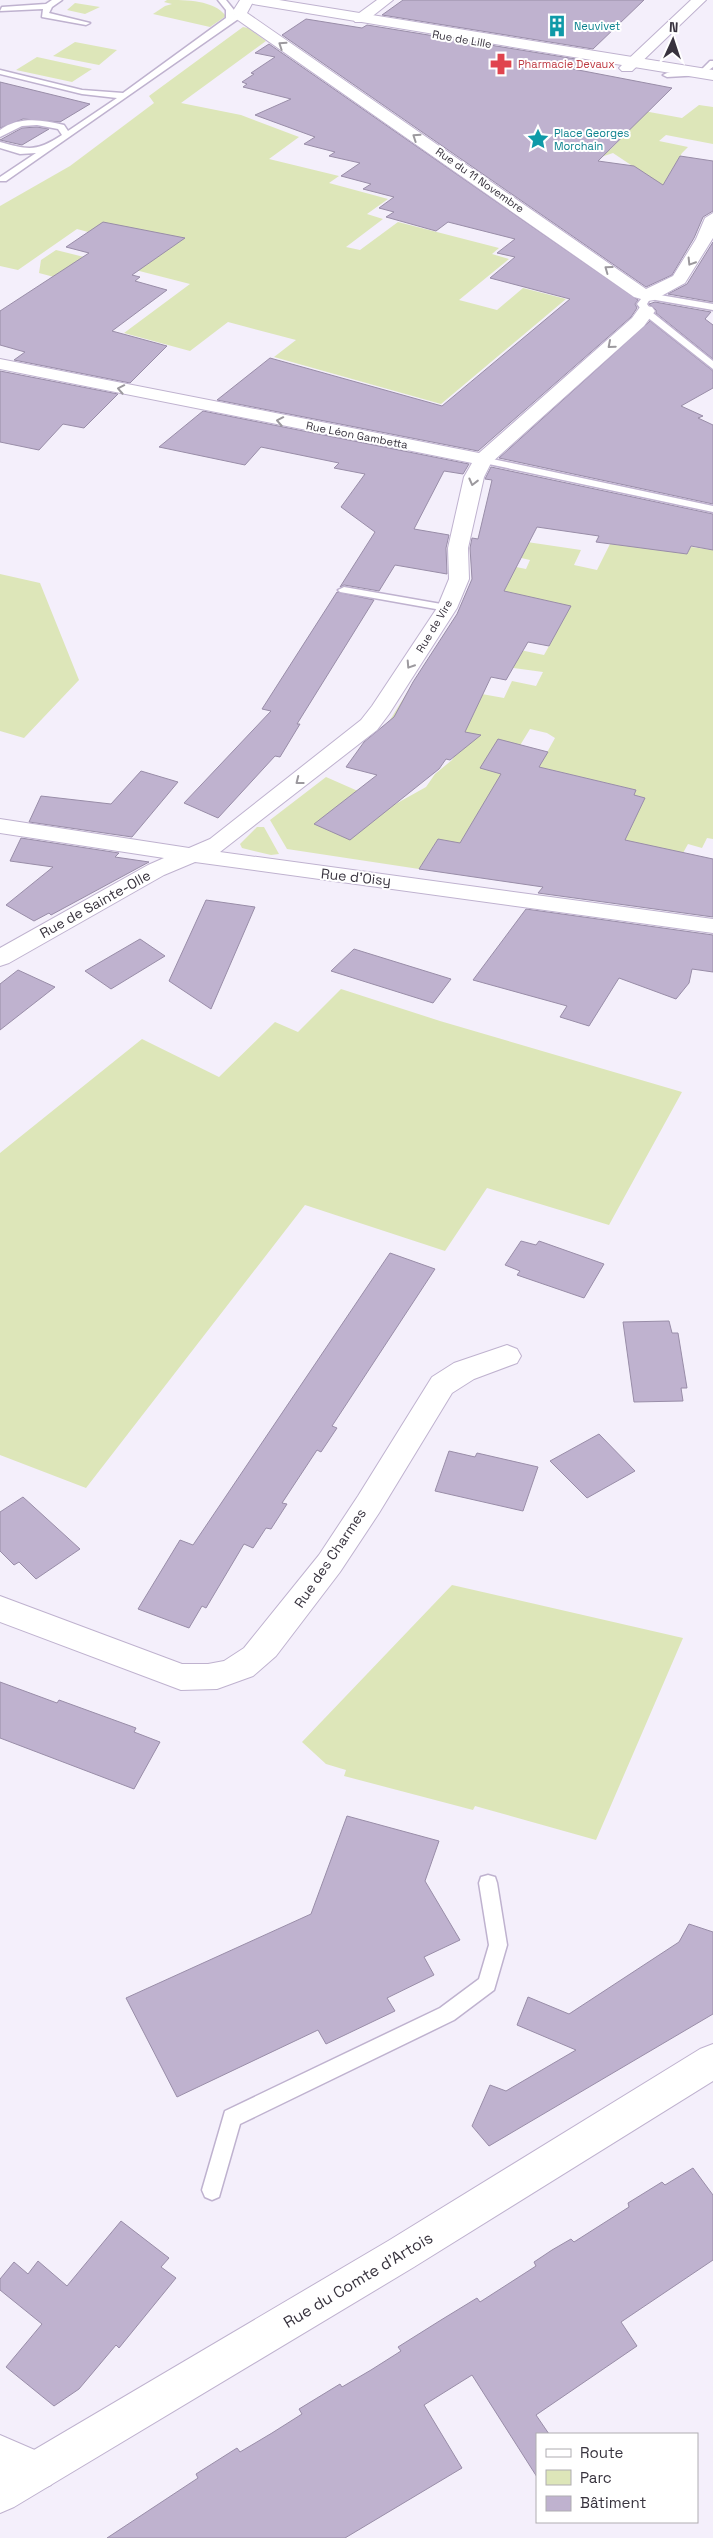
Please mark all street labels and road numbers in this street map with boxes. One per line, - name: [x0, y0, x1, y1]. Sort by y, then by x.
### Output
- street label: Rue de Lille: [431, 27, 493, 51]
- street label: Rue du 11 Novembre: [433, 144, 527, 216]
- street label: Rue Léon Gambetta: [305, 418, 410, 452]
- street label: Rue de Vire: [413, 597, 455, 655]
- street label: Rue d'Oisy: [320, 864, 392, 890]
- street label: Rue de Sainte-Olle: [36, 866, 154, 942]
- street label: Rue des Charmes: [290, 1505, 370, 1611]
- street label: Rue du Comte d'Artois: [280, 2227, 436, 2333]

